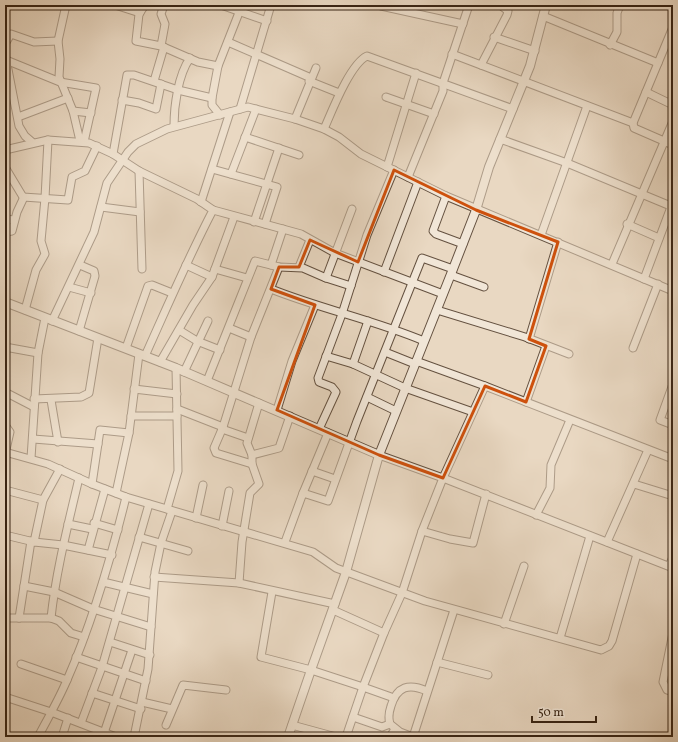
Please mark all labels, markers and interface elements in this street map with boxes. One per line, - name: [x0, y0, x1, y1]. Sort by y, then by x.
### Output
- scale bar: [532, 698, 596, 724]
- text: 50 m: [538, 705, 564, 721]

